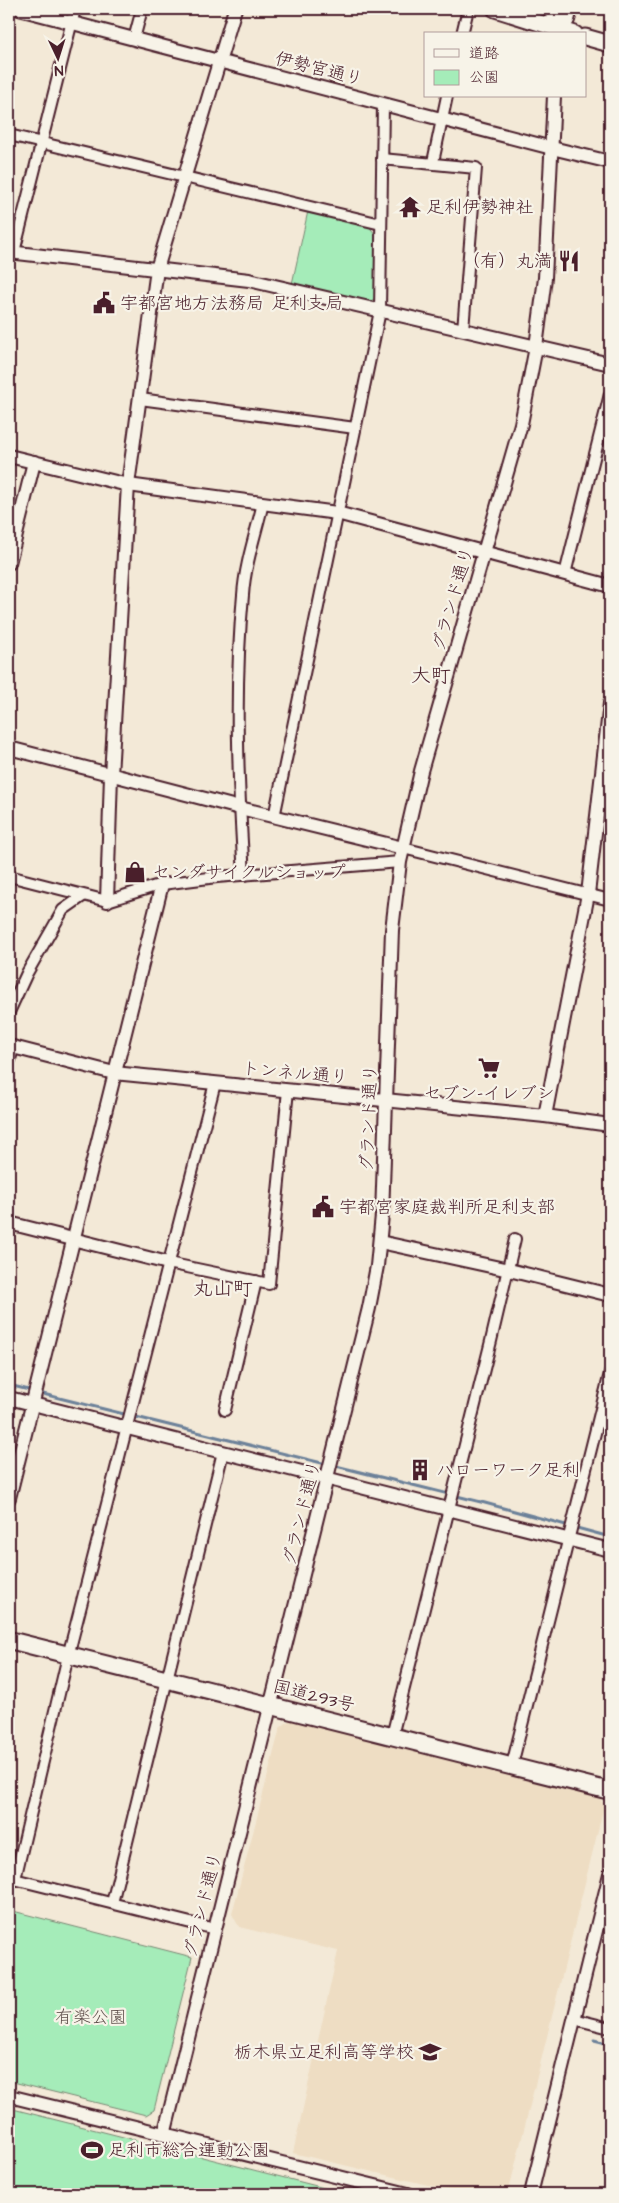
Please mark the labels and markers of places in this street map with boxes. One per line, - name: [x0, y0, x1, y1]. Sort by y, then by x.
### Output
- temple icon: 足利伊勢神社: [397, 194, 423, 220]
- place label: 足利伊勢神社: [426, 195, 534, 220]
- restaurant icon: （有）丸満: [556, 248, 582, 274]
- place label: （有）丸満: [462, 249, 552, 274]
- public building icon: 宇都宮地方法務局 足利支局: [91, 290, 117, 316]
- place label: 宇都宮地方法務局 足利支局: [120, 291, 343, 316]
- shop icon: センダサイクルショップ: [122, 859, 148, 885]
- place label: センダサイクルショップ: [152, 860, 346, 885]
- supermarket icon: セブン-イレブン: [476, 1055, 502, 1081]
- place label: セブン-イレブン: [423, 1081, 555, 1106]
- public building icon: 宇都宮家庭裁判所足利支部: [310, 1194, 336, 1220]
- place label: 宇都宮家庭裁判所足利支部: [339, 1195, 555, 1220]
- building icon: ハローワーク足利: [407, 1457, 433, 1483]
- place label: ハローワーク足利: [436, 1458, 580, 1483]
- school or university icon: 栃木県立足利高等学校: [417, 2039, 443, 2065]
- place label: 栃木県立足利高等学校: [234, 2040, 414, 2065]
- sports icon: 足利市総合運動公園: [79, 2137, 105, 2163]
- place label: 足利市総合運動公園: [108, 2138, 270, 2163]

